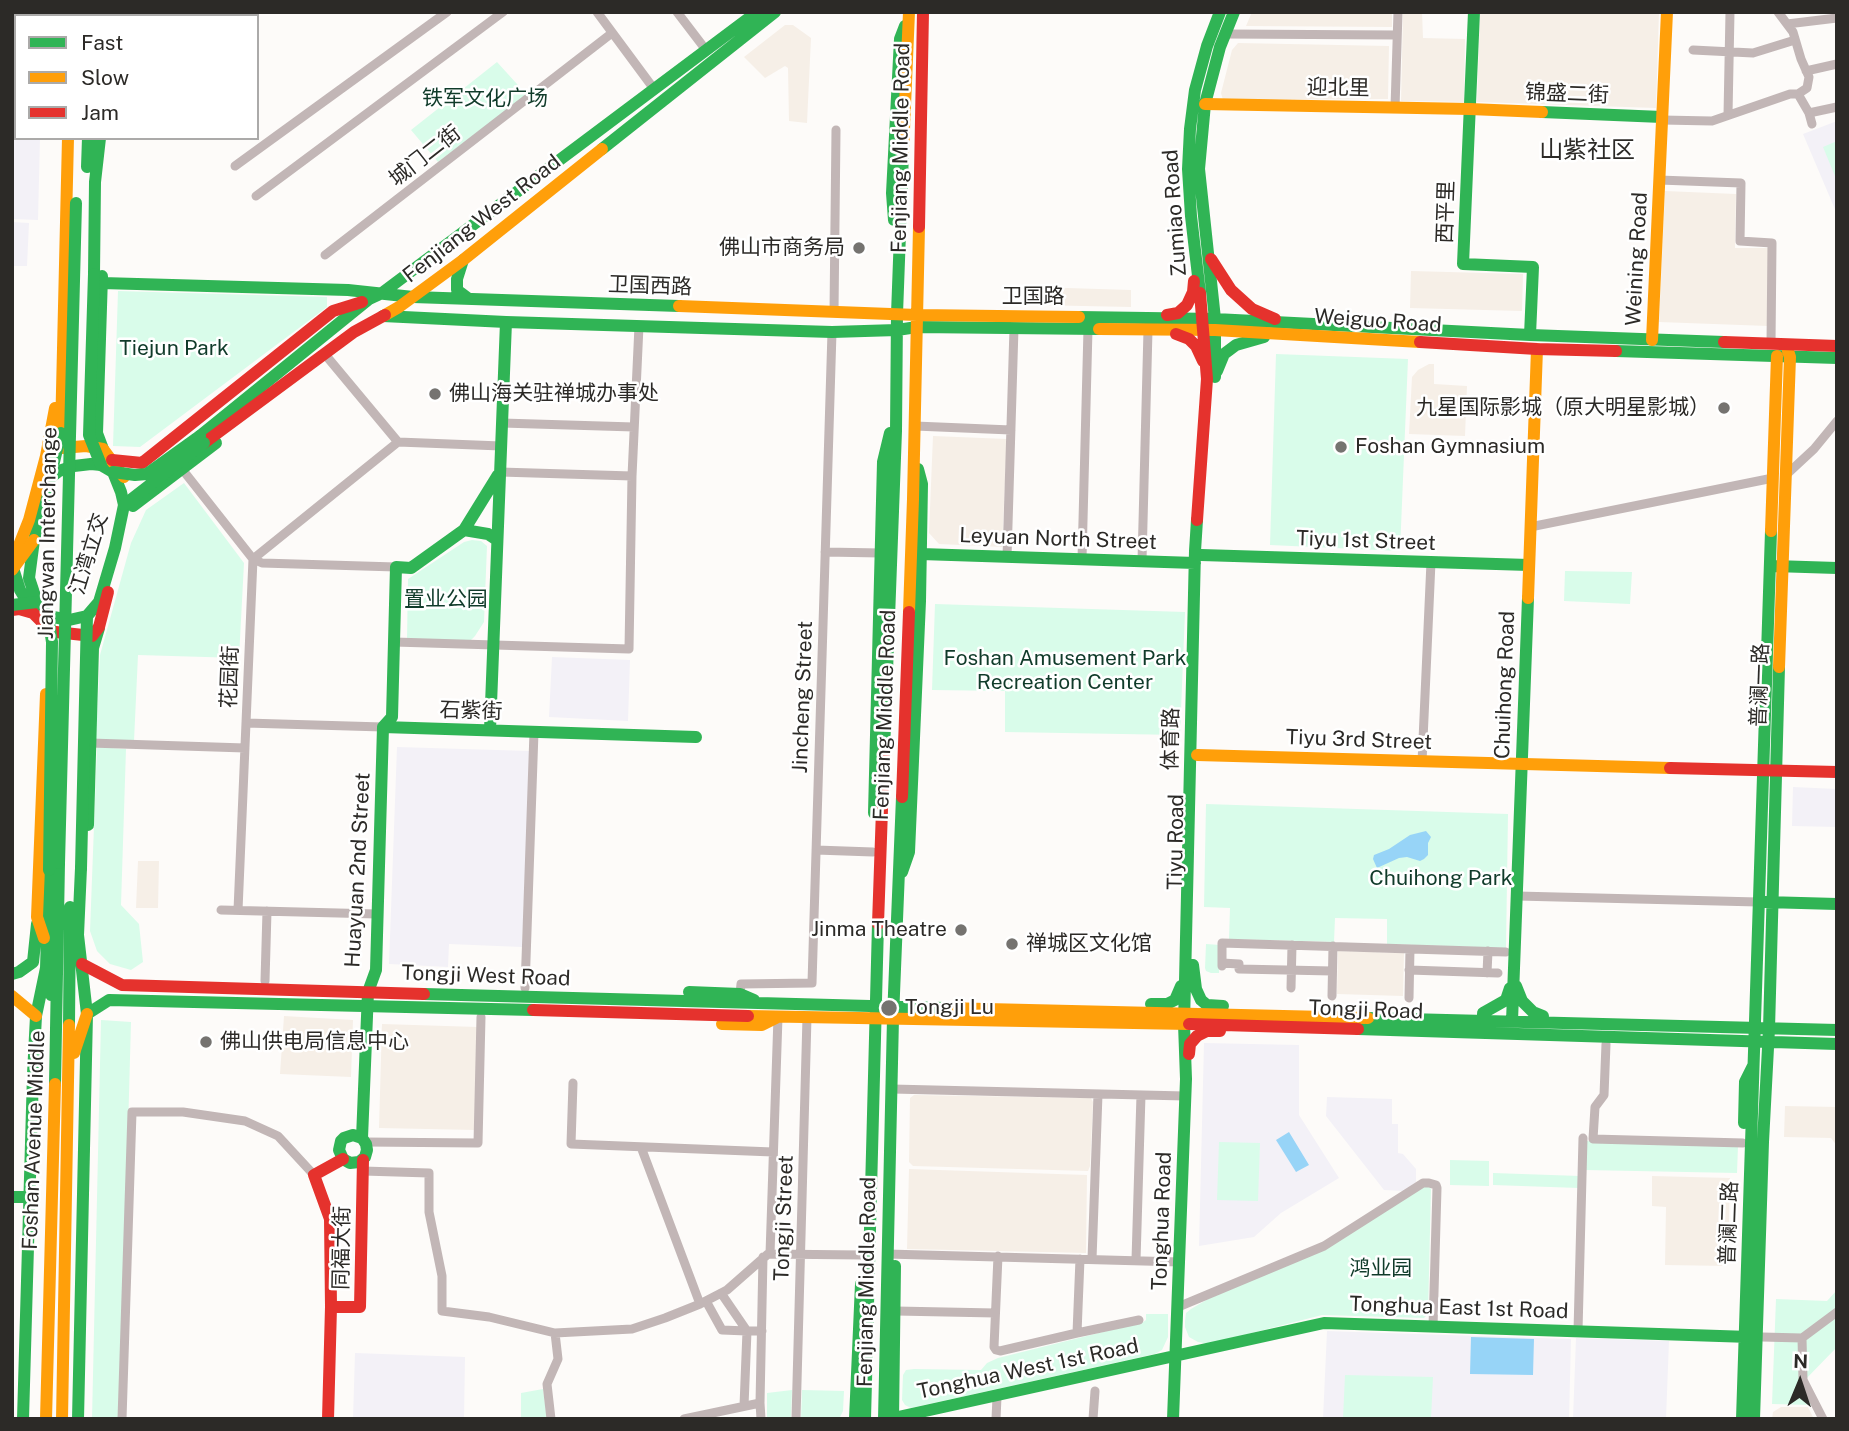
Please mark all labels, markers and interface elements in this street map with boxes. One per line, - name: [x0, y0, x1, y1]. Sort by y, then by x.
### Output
- legend: [14, 14, 259, 140]
- text: Fast: [81, 30, 123, 55]
- street label: Fenjiang Middle Road: [887, 43, 915, 253]
- text: Slow: [81, 65, 129, 90]
- street label: 迎北里: [1306, 75, 1370, 101]
- street label: 锦盛二街: [1525, 80, 1609, 108]
- park label: 铁军文化广场: [422, 86, 548, 112]
- text: Jam: [81, 100, 119, 125]
- street label: 城门二街: [384, 120, 466, 192]
- district label: 山紫社区: [1539, 137, 1635, 165]
- street label: Zumiao Road: [1158, 149, 1192, 277]
- street label: Fenjiang West Road: [398, 150, 566, 288]
- street label: 西平里: [1432, 180, 1460, 244]
- street label: Weining Road: [1621, 192, 1653, 326]
- place label: 佛山市商务局: [719, 235, 845, 261]
- marker: 佛山市商务局: [851, 240, 867, 256]
- street label: 卫国西路: [608, 272, 692, 300]
- street label: 卫国路: [1002, 284, 1064, 310]
- street label: Weiguo Road: [1313, 304, 1443, 338]
- park label: Tiejun Park: [119, 336, 229, 362]
- place label: 佛山海关驻禅城办事处: [449, 381, 659, 407]
- marker: 佛山海关驻禅城办事处: [427, 386, 443, 402]
- place label: 九星国际影城（原大明星影城）: [1416, 395, 1710, 421]
- marker: 九星国际影城（原大明星影城）: [1716, 400, 1732, 416]
- street label: Jiangwan Interchange: [34, 427, 62, 639]
- place label: Foshan Gymnasium: [1355, 434, 1545, 460]
- marker: Foshan Gymnasium: [1333, 439, 1349, 455]
- street label: 江湾立交: [65, 510, 113, 598]
- street label: Leyuan North Street: [959, 523, 1157, 555]
- street label: Tiyu 1st Street: [1296, 526, 1436, 556]
- park label: 置业公园: [404, 587, 488, 613]
- street label: Fenjiang Middle Road: [869, 609, 901, 821]
- street label: Chuihong Road: [1490, 610, 1520, 760]
- street label: Jincheng Street: [788, 620, 818, 774]
- street label: 普澜一路: [1746, 643, 1774, 727]
- street label: 花园街: [216, 645, 244, 709]
- park label: Foshan Amusement Park Recreation Center: [943, 646, 1187, 696]
- street label: 石紫街: [439, 697, 503, 725]
- street label: 体育路: [1158, 707, 1184, 771]
- street label: Tiyu 3rd Street: [1285, 725, 1433, 755]
- street label: Huayuan 2nd Street: [340, 772, 376, 968]
- street label: Tiyu Road: [1163, 794, 1189, 890]
- park label: Chuihong Park: [1369, 866, 1513, 892]
- place label: Jinma Theatre: [811, 917, 947, 943]
- marker: Jinma Theatre: [953, 922, 969, 938]
- place label: 禅城区文化馆: [1026, 931, 1152, 957]
- marker: 禅城区文化馆: [1004, 936, 1020, 952]
- street label: Tongji West Road: [401, 960, 571, 992]
- place label: Tongji Lu: [905, 995, 994, 1021]
- street label: Tongji Road: [1308, 995, 1424, 1025]
- marker: Tongji Lu: [879, 998, 899, 1018]
- place label: 佛山供电局信息中心: [220, 1029, 409, 1055]
- street label: Foshan Avenue Middle: [18, 1030, 50, 1250]
- marker: 佛山供电局信息中心: [198, 1034, 214, 1050]
- street label: Tonghua Road: [1147, 1151, 1177, 1291]
- street label: Tongji Street: [769, 1155, 799, 1281]
- street label: Fenjiang Middle Road: [853, 1177, 881, 1387]
- street label: 普澜二路: [1715, 1181, 1743, 1265]
- street label: 同福大街: [329, 1206, 355, 1290]
- park label: 鸿业园: [1350, 1256, 1412, 1282]
- street label: Tonghua East 1st Road: [1349, 1292, 1569, 1324]
- street label: Tonghua West 1st Road: [915, 1333, 1141, 1405]
- north arrow: [1765, 1347, 1835, 1417]
- text: N: [1793, 1350, 1809, 1372]

